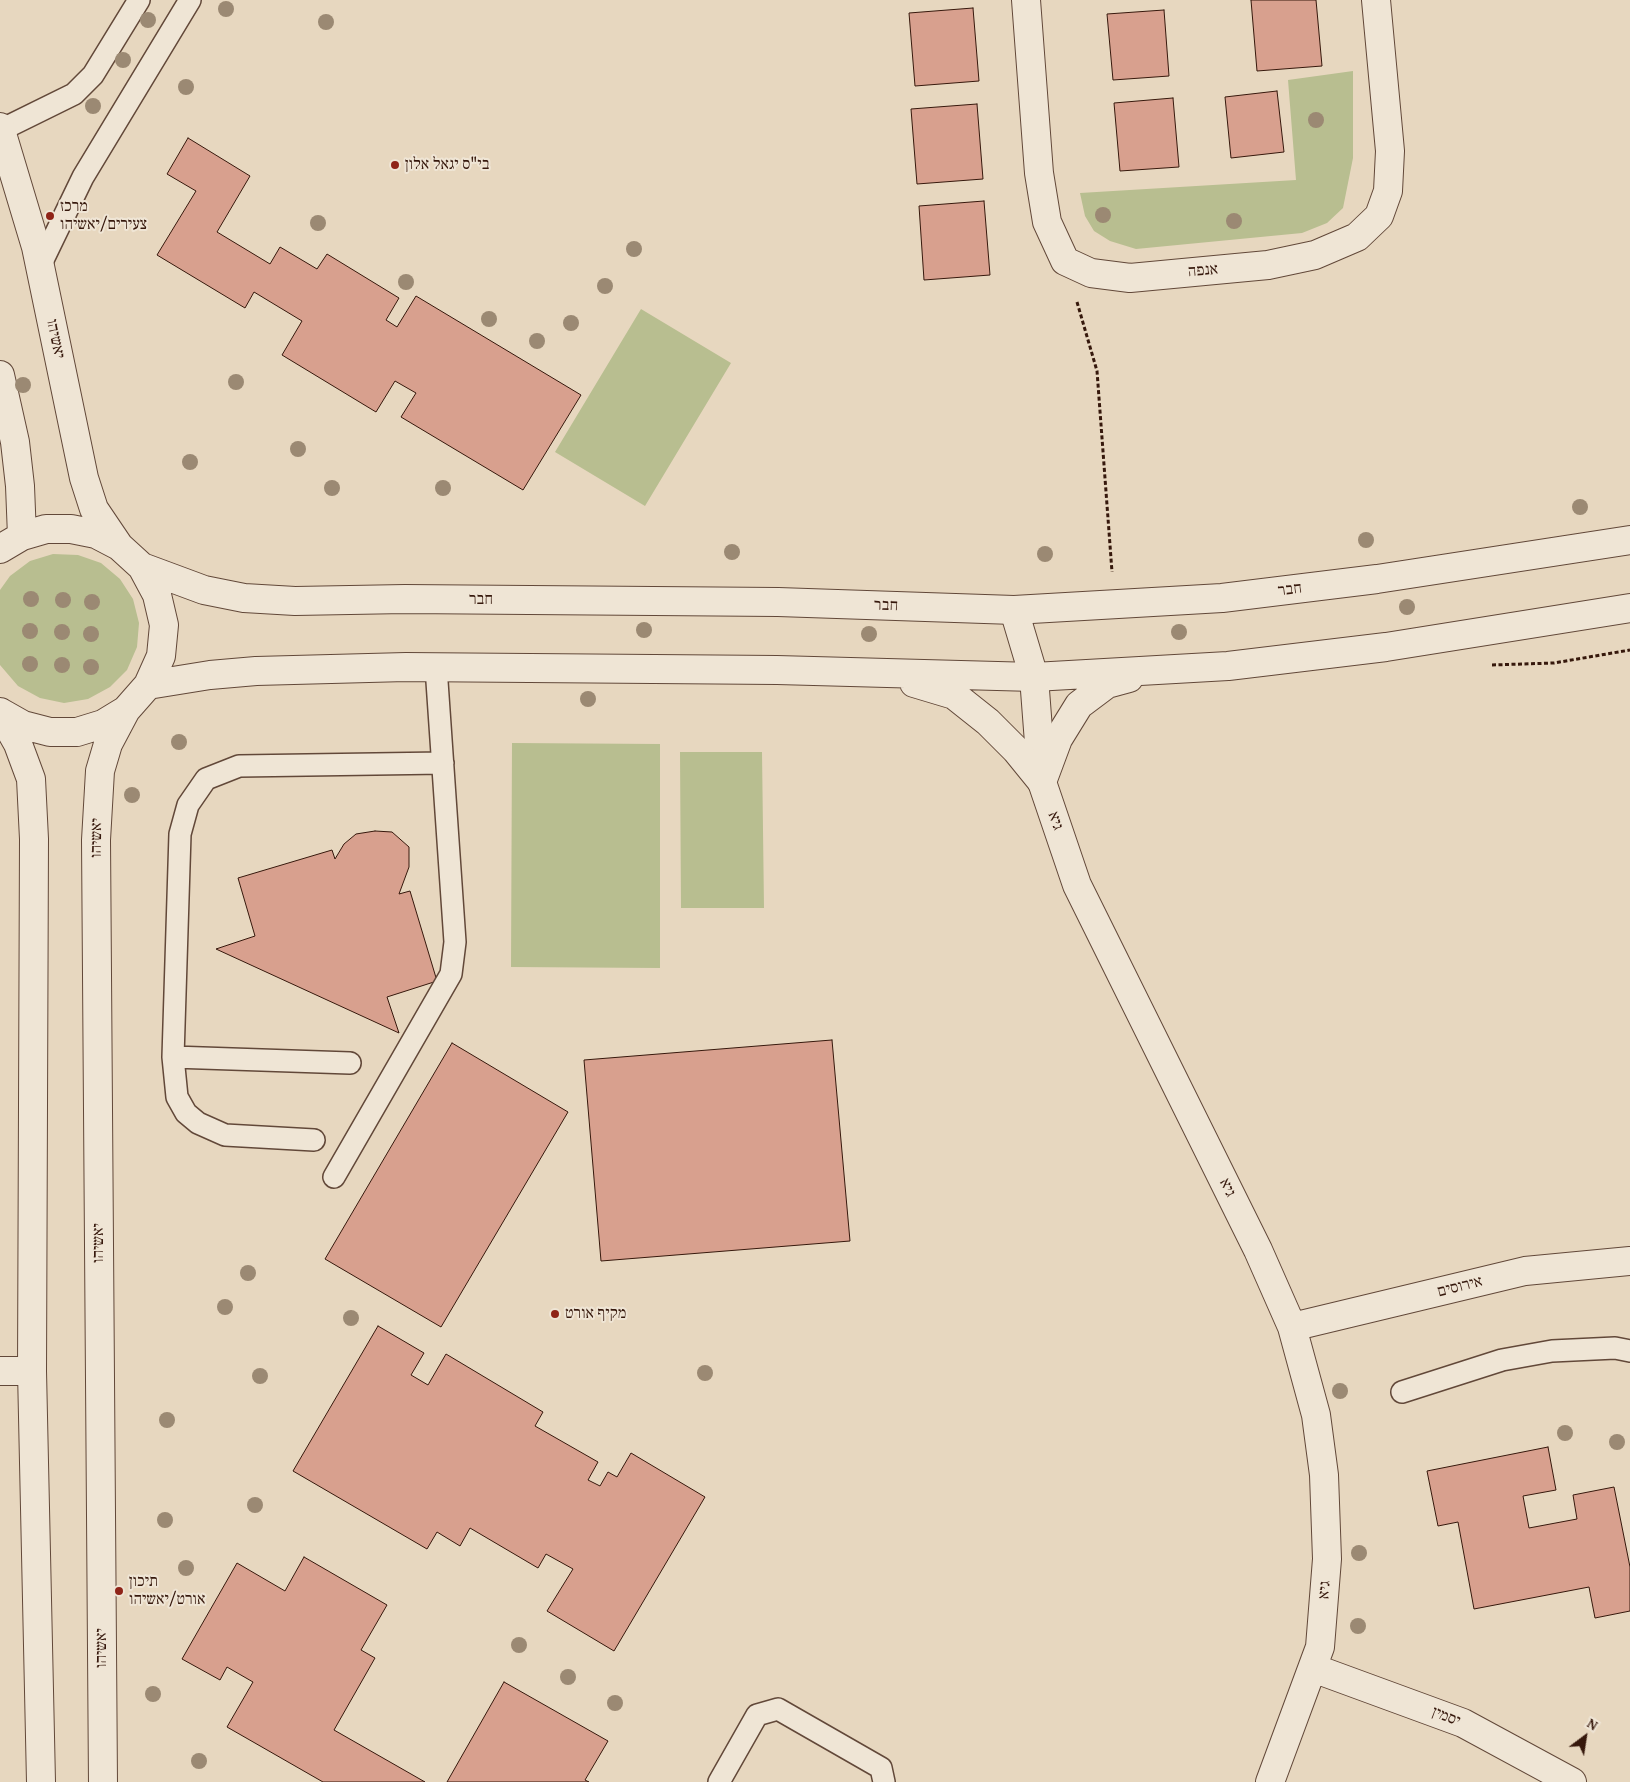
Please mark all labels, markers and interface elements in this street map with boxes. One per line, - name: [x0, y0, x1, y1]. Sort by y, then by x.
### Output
- place label: בי"ס יגאל אלון: [405, 155, 489, 175]
- marker: בי"ס יגאל אלון: [389, 159, 401, 171]
- place label: מרכז צעירים/יאשיהו: [60, 197, 147, 235]
- marker: מרכז צעירים/יאשיהו: [44, 210, 56, 222]
- street label: אנפה: [1187, 260, 1219, 282]
- street label: יאשיהו: [41, 317, 69, 361]
- street label: חבר: [1277, 579, 1303, 601]
- street label: חבר: [469, 590, 493, 610]
- street label: חבר: [874, 596, 898, 616]
- street label: גיא: [1043, 809, 1067, 833]
- street label: יאשיהו: [87, 818, 107, 858]
- street label: גיא: [1214, 1176, 1240, 1200]
- street label: יאשיהו: [89, 1223, 109, 1263]
- street label: אירוסים: [1436, 1272, 1484, 1302]
- place label: מקיף אורט: [565, 1304, 626, 1324]
- marker: מקיף אורט: [549, 1308, 561, 1320]
- place label: תיכון אורט/יאשיהו: [129, 1572, 205, 1610]
- street label: גיא: [1315, 1580, 1335, 1600]
- marker: תיכון אורט/יאשיהו: [113, 1585, 125, 1597]
- street label: יאשיהו: [92, 1628, 112, 1668]
- street label: יסמין: [1429, 1703, 1463, 1731]
- north arrow: [1560, 1712, 1610, 1762]
- text: N: [1584, 1713, 1602, 1735]

